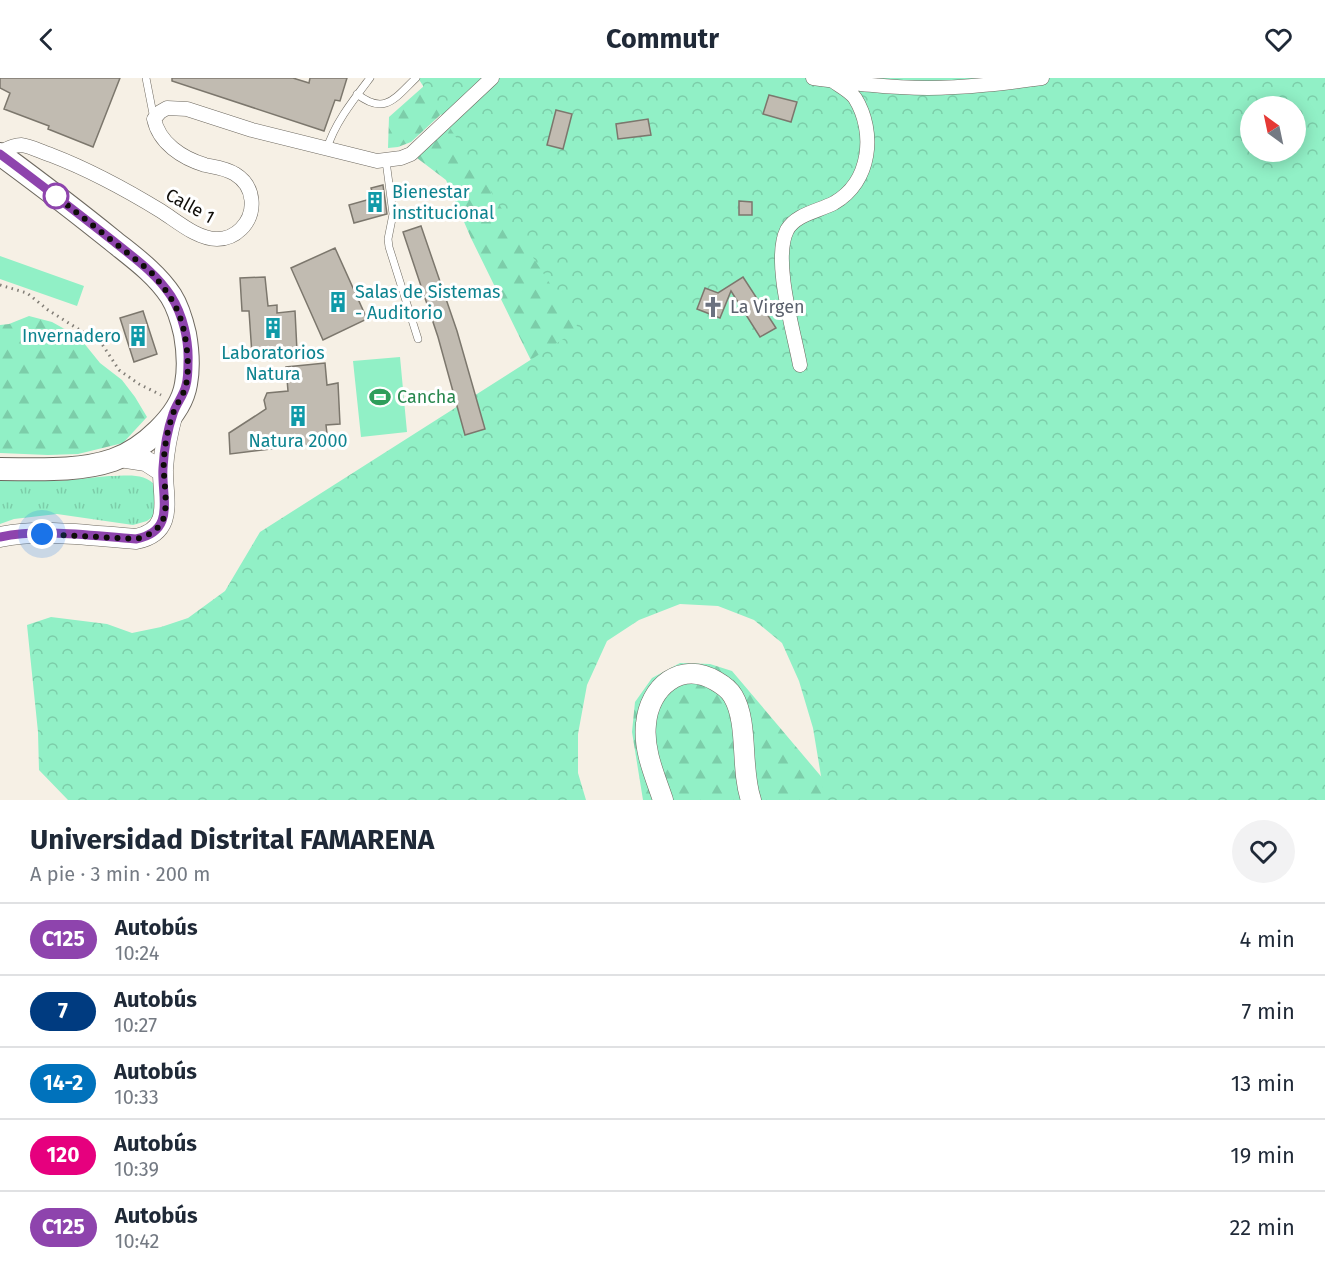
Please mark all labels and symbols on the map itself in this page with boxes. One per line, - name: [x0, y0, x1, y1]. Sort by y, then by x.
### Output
- north arrow: [1240, 96, 1306, 162]
- place label: Bienestar institucional: [392, 181, 494, 224]
- unlabelled marker: [43, 183, 69, 209]
- street label: Calle 1: [162, 184, 218, 228]
- building icon: Bienestar institucional: [363, 190, 387, 214]
- place label: Salas de Sistemas - Auditorio: [355, 281, 501, 324]
- building icon: Salas de Sistemas - Auditorio: [326, 290, 350, 314]
- church icon: La Virgen: [701, 295, 725, 319]
- place label: La Virgen: [730, 296, 805, 318]
- building icon: Laboratorios Natura: [261, 316, 285, 340]
- building icon: Invernadero: [126, 324, 150, 348]
- place label: Invernadero: [22, 325, 121, 347]
- place label: Laboratorios Natura: [221, 342, 325, 385]
- sports icon: Cancha: [368, 385, 392, 409]
- place label: Cancha: [397, 386, 456, 408]
- building icon: Natura 2000: [286, 404, 310, 428]
- place label: Natura 2000: [249, 430, 347, 452]
- your location: [27, 519, 57, 549]

